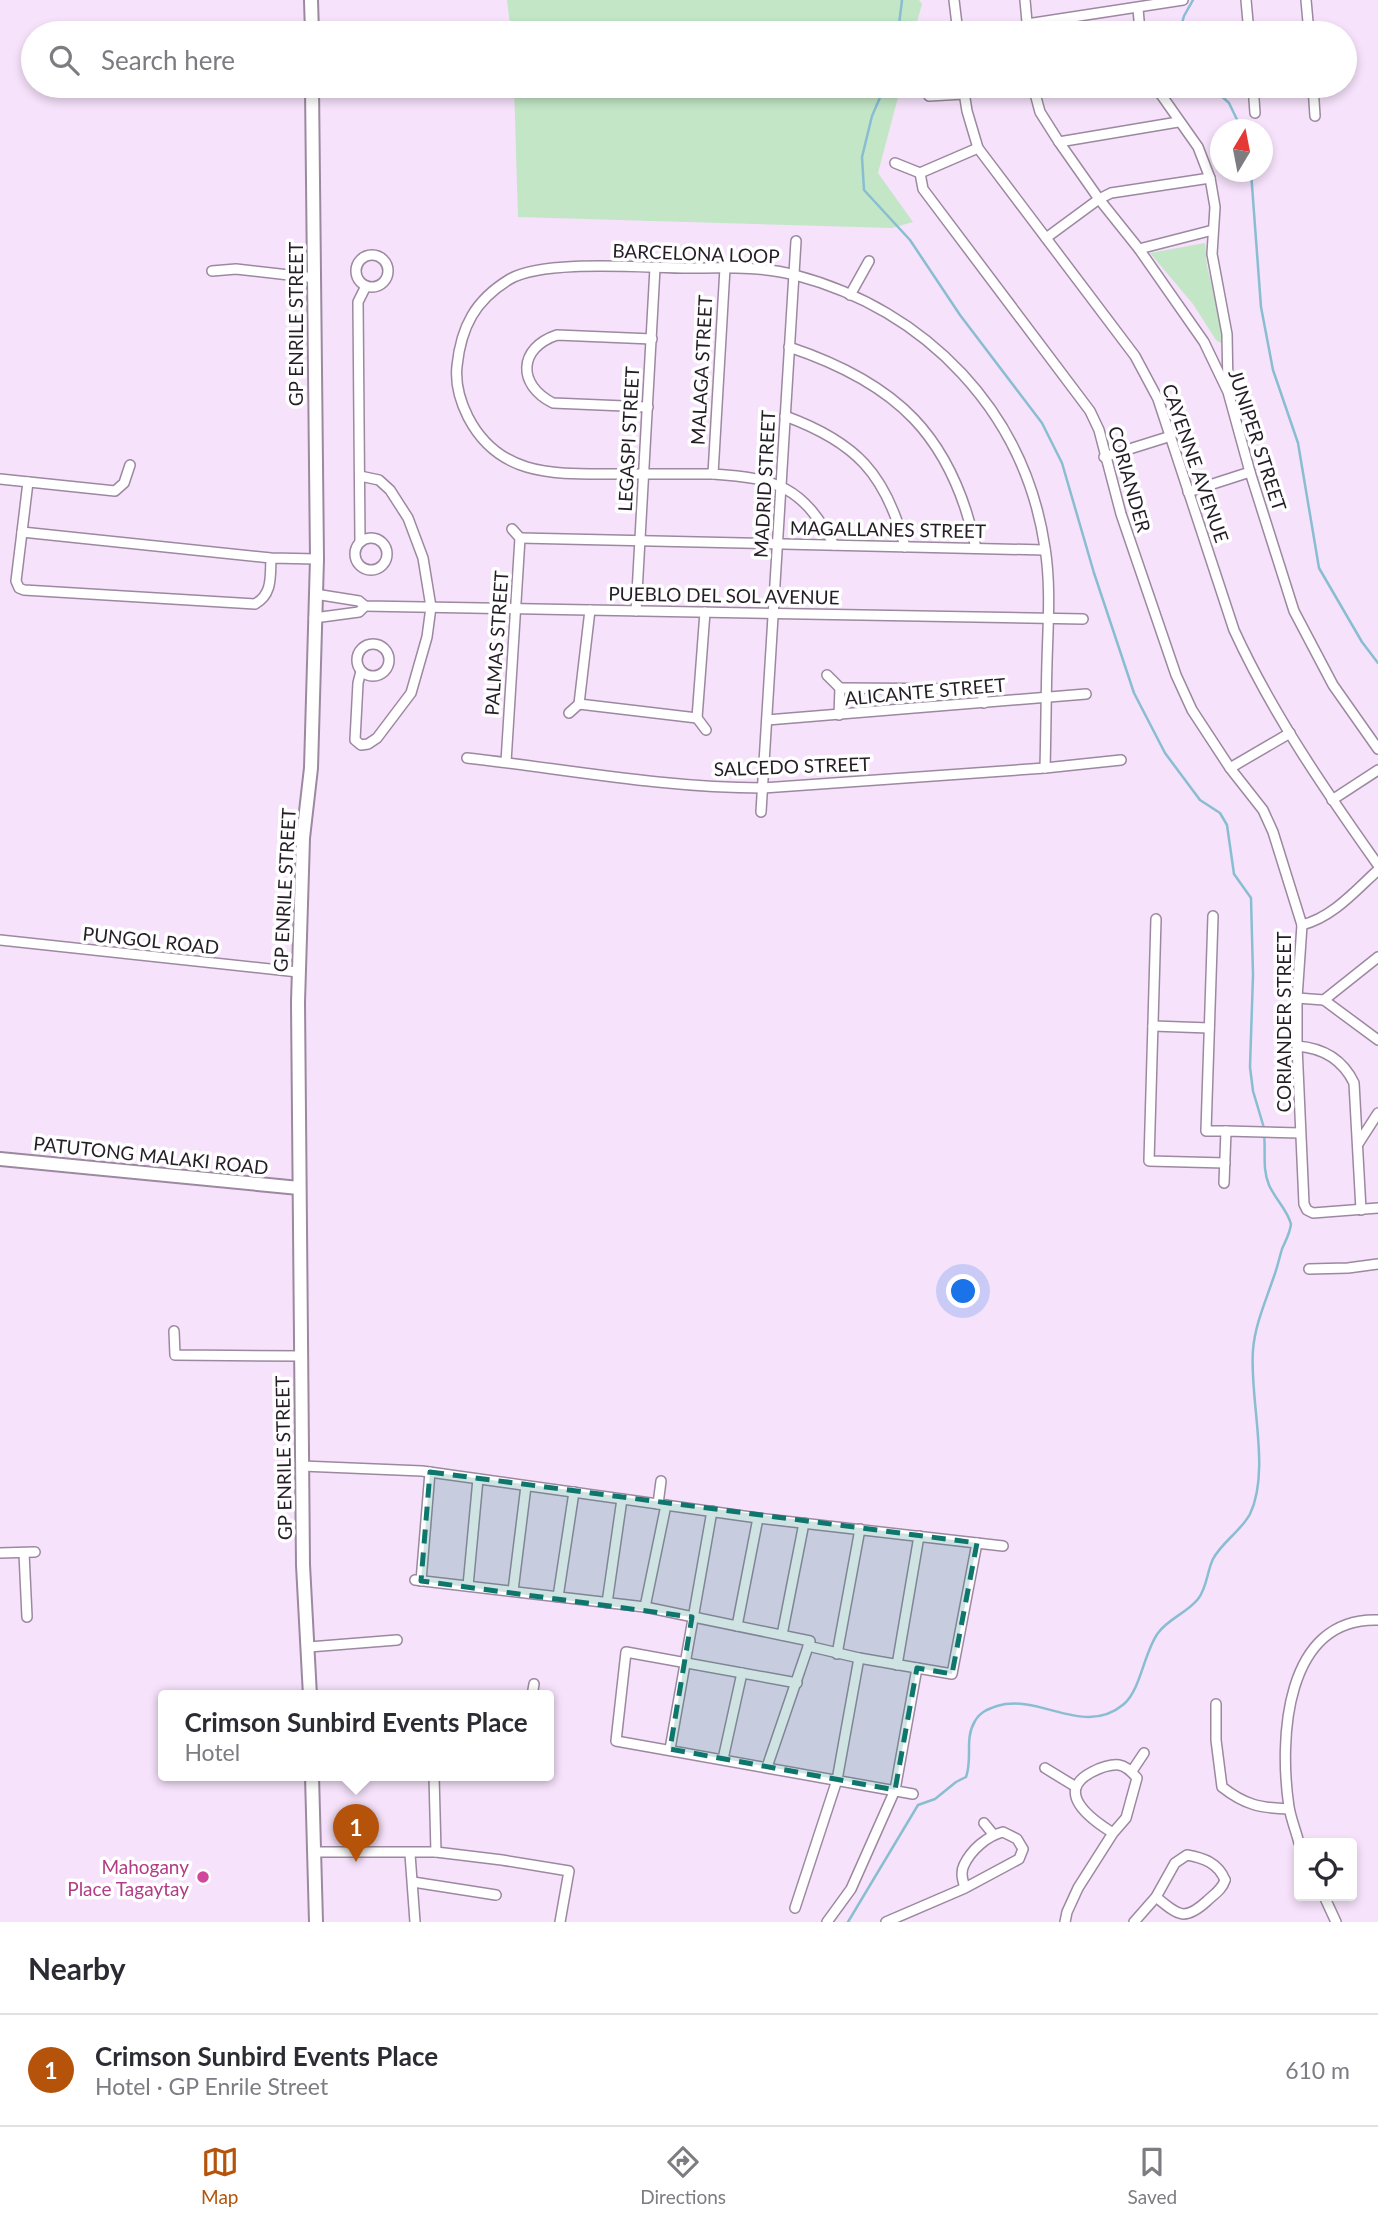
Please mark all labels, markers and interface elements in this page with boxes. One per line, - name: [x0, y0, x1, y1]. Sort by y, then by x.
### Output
- search box: [21, 21, 1357, 98]
- icon: search: [45, 41, 83, 79]
- text: Search here: [101, 44, 235, 76]
- north arrow: [1210, 119, 1273, 182]
- street label: BARCELONA LOOP: [612, 239, 780, 267]
- street label: GP ENRILE STREET: [284, 242, 307, 406]
- street label: MALAGA STREET: [686, 294, 716, 446]
- street label: LEGASPI STREET: [613, 366, 643, 512]
- street label: JUNIPER STREET: [1224, 366, 1292, 514]
- street label: CAYENNE AVENUE: [1158, 381, 1234, 545]
- street label: MADRID STREET: [749, 409, 779, 559]
- street label: CORIANDER: [1104, 423, 1156, 535]
- street label: MAGALLANES STREET: [790, 516, 986, 542]
- street label: PALMAS STREET: [479, 570, 513, 716]
- street label: PUEBLO DEL SOL AVENUE: [608, 581, 840, 609]
- street label: ALICANTE STREET: [843, 672, 1007, 710]
- street label: SALCEDO STREET: [713, 752, 871, 780]
- street label: GP ENRILE STREET: [268, 807, 300, 973]
- street label: PUNGOL ROAD: [82, 921, 220, 959]
- street label: CORIANDER STREET: [1272, 931, 1295, 1113]
- street label: PATUTONG MALAKI ROAD: [32, 1131, 270, 1179]
- your location: [946, 1274, 980, 1308]
- street label: GP ENRILE STREET: [270, 1376, 296, 1540]
- popup: [158, 1690, 554, 1781]
- text: Crimson Sunbird Events Place: [184, 1706, 528, 1738]
- text: Hotel: [184, 1738, 240, 1766]
- pin: 1: [333, 1804, 379, 1862]
- map controls: [1294, 1838, 1357, 1901]
- button: locate: [1294, 1838, 1357, 1901]
- place label: Mahogany Place Tagaytay: [67, 1855, 189, 1900]
- marker: Mahogany Place Tagaytay: [195, 1869, 211, 1885]
- text: Nearby: [28, 1950, 126, 1986]
- text: Crimson Sunbird Events Place: [95, 2040, 438, 2072]
- text: 1: [44, 2056, 58, 2084]
- text: 610 m: [1285, 2056, 1350, 2084]
- text: Hotel · GP Enrile Street: [95, 2072, 328, 2100]
- tab: Map: [201, 2143, 239, 2208]
- tab: Directions: [640, 2143, 726, 2208]
- tab: Saved: [1128, 2143, 1177, 2208]

